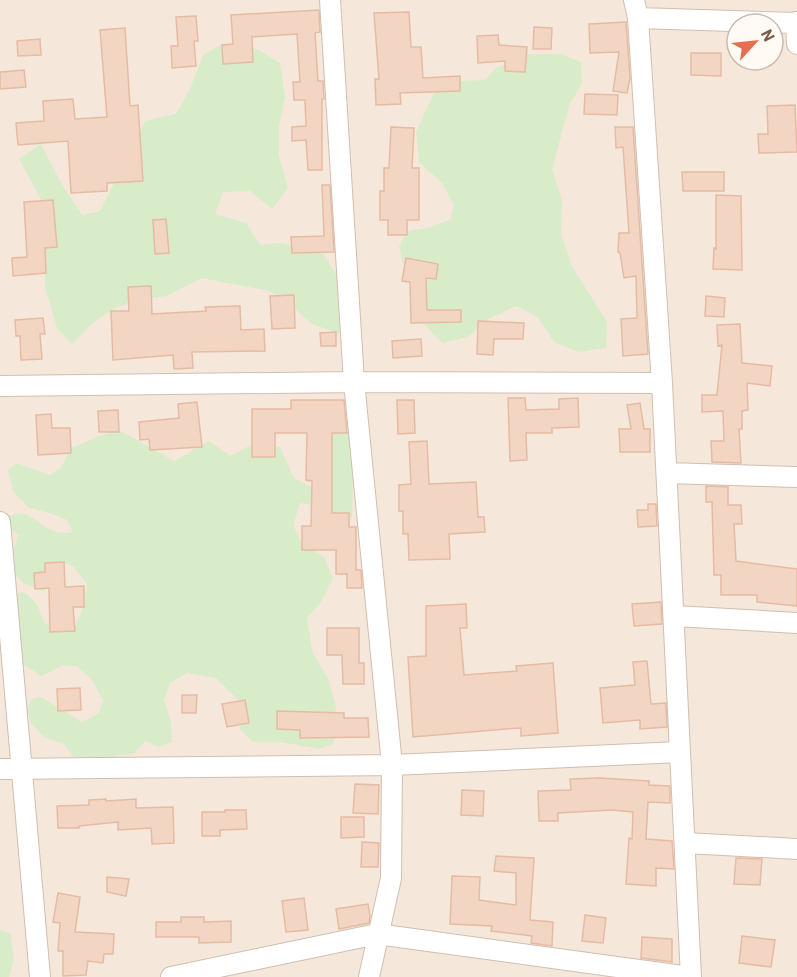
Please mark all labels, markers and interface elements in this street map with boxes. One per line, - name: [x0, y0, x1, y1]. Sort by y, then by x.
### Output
- north arrow: [725, 12, 785, 72]
- text: N: [758, 26, 780, 44]

